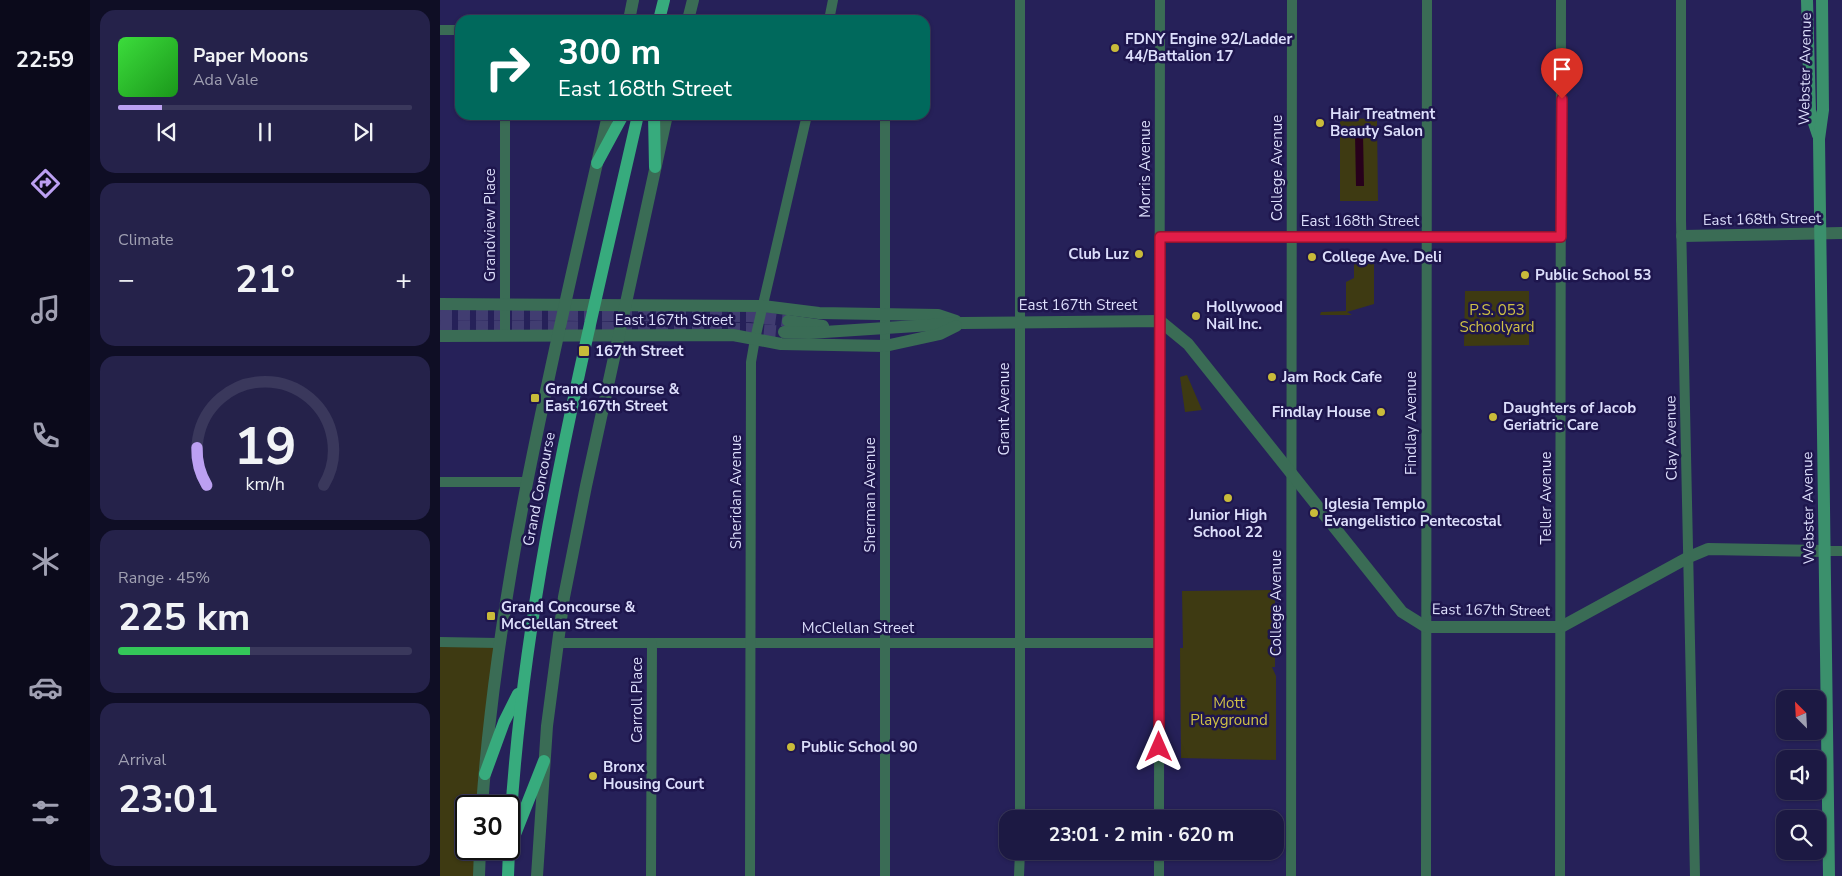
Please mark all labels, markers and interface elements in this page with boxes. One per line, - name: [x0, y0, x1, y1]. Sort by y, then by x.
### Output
- street label: Webster Avenue: [1794, 12, 1816, 126]
- text: 300 m: [558, 29, 661, 76]
- place label: FDNY Engine 92/Ladder 44/Battalion 17: [1125, 29, 1292, 66]
- icon: right: [475, 35, 540, 100]
- marker: FDNY Engine 92/Ladder 44/Battalion 17: [1109, 42, 1121, 54]
- text: Paper Moons: [193, 43, 308, 69]
- text: 22:59: [16, 45, 74, 75]
- pin: [1541, 48, 1583, 99]
- icon: arrive: [1548, 55, 1576, 83]
- text: Ada Vale: [193, 69, 258, 91]
- text: East 168th Street: [558, 74, 732, 104]
- place label: Hair Treatment Beauty Salon: [1330, 104, 1436, 141]
- street label: College Avenue: [1267, 115, 1287, 221]
- marker: Hair Treatment Beauty Salon: [1314, 117, 1326, 129]
- icon: previous: [153, 118, 181, 146]
- icon: pause: [251, 118, 279, 146]
- icon: next: [349, 118, 377, 146]
- street label: Morris Avenue: [1135, 120, 1155, 218]
- icon: directions: [28, 166, 63, 201]
- street label: Grandview Place: [480, 168, 500, 282]
- street label: East 168th Street: [1703, 208, 1822, 230]
- street label: East 168th Street: [1301, 211, 1420, 231]
- text: Climate: [118, 229, 173, 251]
- place label: Club Luz: [1068, 244, 1129, 264]
- place label: College Ave. Deli: [1322, 247, 1442, 267]
- marker: Club Luz: [1133, 248, 1145, 260]
- marker: College Ave. Deli: [1306, 251, 1318, 263]
- text: 21°: [235, 254, 295, 305]
- text: −: [118, 261, 135, 299]
- text: +: [395, 261, 412, 299]
- place label: Public School 53: [1535, 265, 1652, 285]
- marker: Public School 53: [1519, 269, 1531, 281]
- icon: music: [28, 292, 63, 327]
- street label: East 167th Street: [1019, 295, 1138, 315]
- place label: Hollywood Nail Inc.: [1206, 297, 1283, 334]
- park label: P.S. 053 Schoolyard: [1459, 300, 1535, 337]
- street label: East 167th Street: [615, 310, 734, 330]
- marker: Hollywood Nail Inc.: [1190, 310, 1202, 322]
- place label: 167th Street: [595, 341, 684, 361]
- marker: 167th Street: [577, 344, 591, 358]
- street label: Grant Avenue: [994, 363, 1014, 455]
- place label: Jam Rock Cafe: [1281, 367, 1382, 387]
- marker: Jam Rock Cafe: [1266, 371, 1278, 383]
- street label: Findlay Avenue: [1401, 371, 1421, 475]
- place label: Grand Concourse & East 167th Street: [545, 379, 681, 416]
- marker: Grand Concourse & East 167th Street: [529, 392, 541, 404]
- street label: Clay Avenue: [1660, 395, 1682, 481]
- place label: Daughters of Jacob Geriatric Care: [1503, 398, 1636, 435]
- place label: Findlay House: [1272, 402, 1371, 422]
- marker: Findlay House: [1375, 406, 1387, 418]
- text: 19: [234, 411, 296, 482]
- marker: Daughters of Jacob Geriatric Care: [1487, 411, 1499, 423]
- icon: phone: [28, 418, 63, 453]
- street label: Grand Concourse: [518, 430, 560, 548]
- street label: Sheridan Avenue: [726, 435, 746, 549]
- street label: Sherman Avenue: [860, 437, 880, 553]
- street label: Webster Avenue: [1797, 451, 1819, 565]
- street label: Teller Avenue: [1536, 452, 1556, 544]
- text: km/h: [245, 472, 285, 496]
- marker: Junior High School 22: [1222, 492, 1234, 504]
- place label: Iglesia Templo Evangelistico Pentecostal: [1324, 494, 1502, 531]
- place label: Junior High School 22: [1188, 505, 1267, 542]
- marker: Iglesia Templo Evangelistico Pentecostal: [1308, 507, 1320, 519]
- icon: climate: [28, 544, 63, 579]
- street label: College Avenue: [1266, 550, 1286, 656]
- text: Range · 45%: [118, 567, 210, 589]
- text: 225 km: [118, 592, 250, 643]
- place label: Grand Concourse & McClellan Street: [501, 597, 637, 634]
- street label: East 167th Street: [1432, 599, 1551, 621]
- marker: Grand Concourse & McClellan Street: [485, 610, 497, 622]
- street label: McClellan Street: [802, 618, 915, 638]
- street label: Carroll Place: [627, 657, 647, 743]
- icon: car: [28, 670, 63, 705]
- north arrow: [1776, 690, 1826, 740]
- map controls: [1776, 690, 1826, 860]
- park label: Mott Playground: [1190, 693, 1268, 730]
- position arrow: [1132, 720, 1184, 772]
- place label: Public School 90: [801, 737, 918, 757]
- marker: Public School 90: [785, 741, 797, 753]
- text: Arrival: [118, 749, 166, 771]
- button: sound: [1776, 750, 1826, 800]
- place label: Bronx Housing Court: [603, 757, 704, 794]
- marker: Bronx Housing Court: [587, 770, 599, 782]
- text: 23:01: [118, 774, 219, 825]
- icon: filters: [28, 795, 63, 830]
- speed limit sign: 30: [455, 795, 520, 860]
- button: search: [1776, 810, 1826, 860]
- text: 23:01 · 2 min · 620 m: [1049, 822, 1234, 848]

